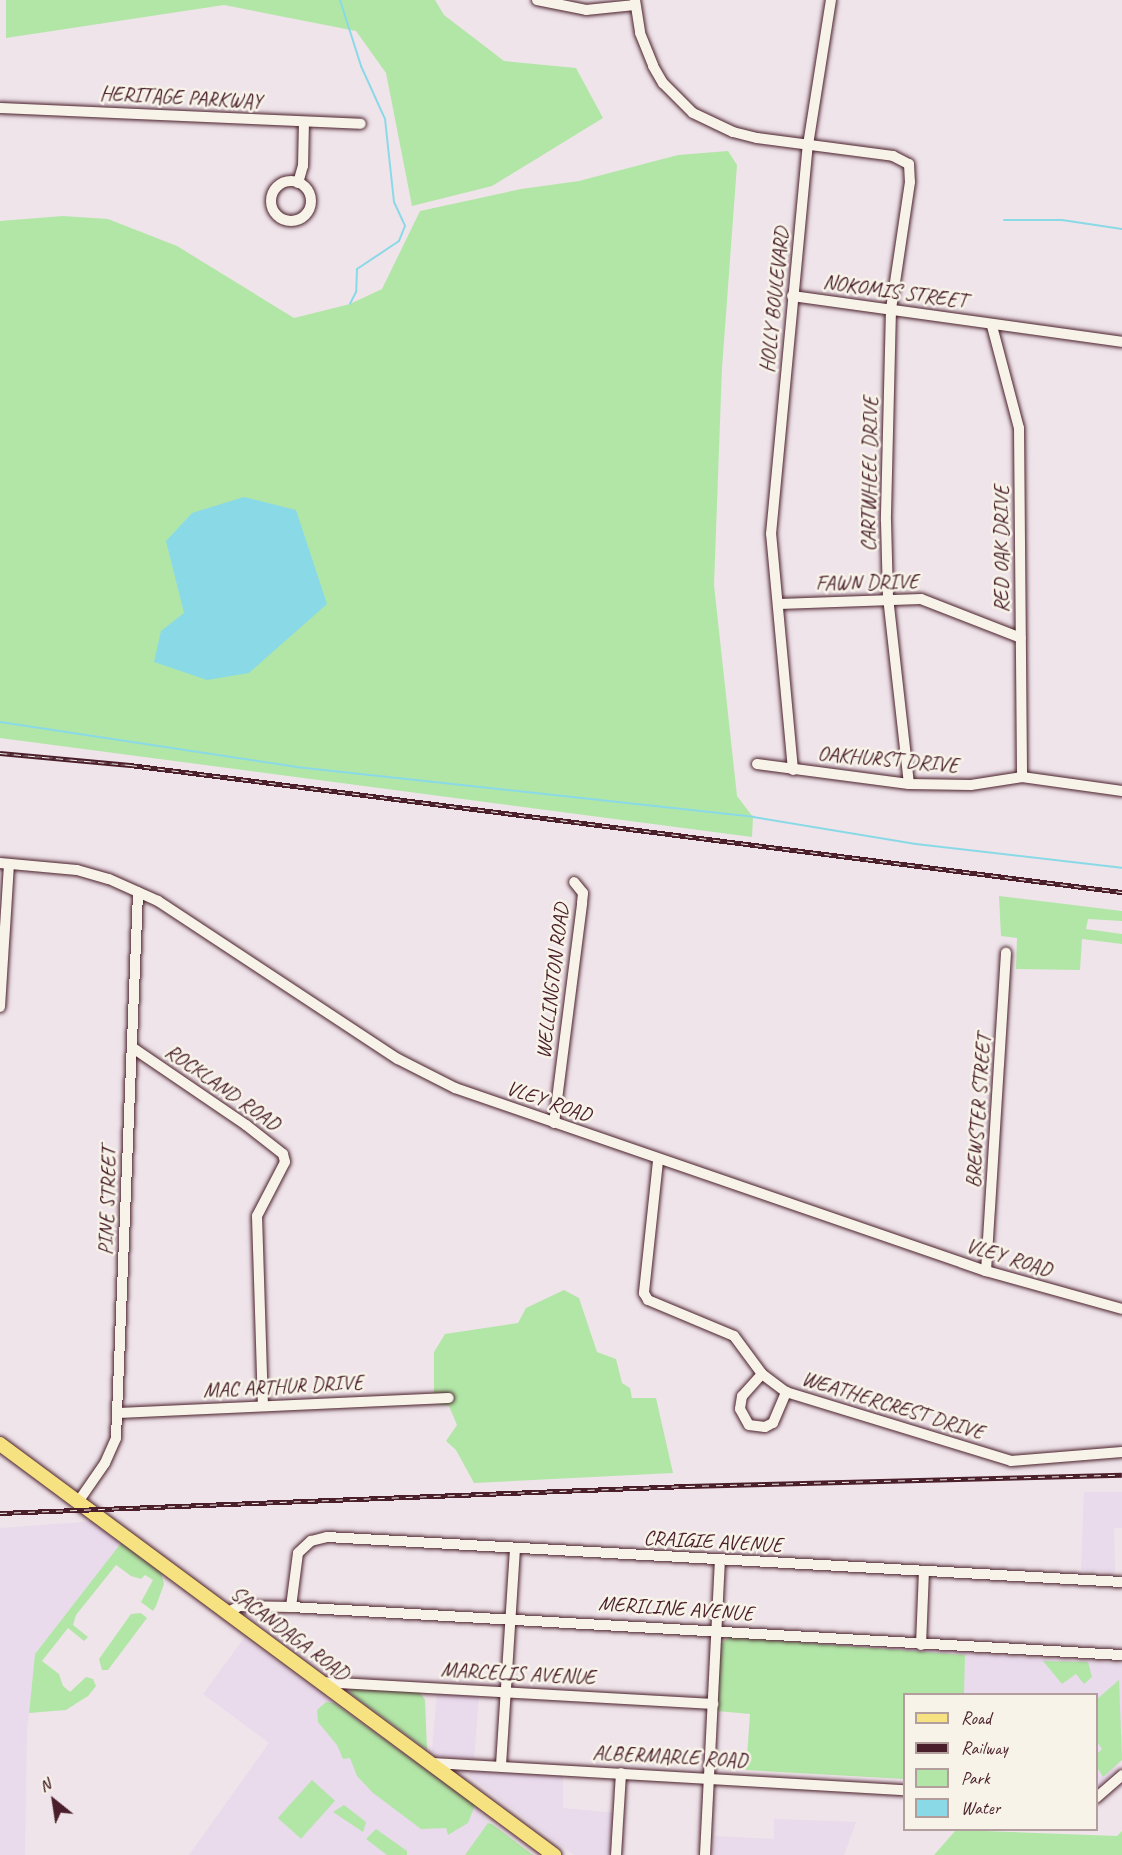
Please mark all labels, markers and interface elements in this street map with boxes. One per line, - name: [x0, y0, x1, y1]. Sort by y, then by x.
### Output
- street label: HERITAGE PARKWAY: [99, 80, 263, 114]
- street label: HOLLY BOULEVARD: [754, 226, 794, 374]
- street label: NOKOMIS STREET: [822, 268, 968, 314]
- street label: CARTWHEEL DRIVE: [855, 396, 883, 552]
- street label: RED OAK DRIVE: [988, 485, 1014, 613]
- street label: FAWN DRIVE: [815, 569, 919, 595]
- street label: OAKHURST DRIVE: [817, 740, 959, 778]
- street label: WELLINGTON ROAD: [530, 902, 574, 1060]
- street label: BREWSTER STREET: [960, 1033, 996, 1189]
- street label: ROCKLAND ROAD: [161, 1038, 285, 1136]
- street label: VLEY ROAD: [503, 1075, 595, 1127]
- street label: PINE STREET: [93, 1146, 121, 1256]
- street label: VLEY ROAD: [963, 1232, 1055, 1282]
- street label: WEATHERCREST DRIVE: [799, 1365, 987, 1445]
- street label: MAC ARTHUR DRIVE: [201, 1369, 365, 1403]
- street label: CRAIGIE AVENUE: [643, 1525, 783, 1557]
- street label: SACANDAGA ROAD: [225, 1580, 355, 1686]
- street label: MERILINE AVENUE: [598, 1590, 754, 1626]
- street label: MARCELIS AVENUE: [441, 1656, 595, 1690]
- legend: [903, 1693, 1098, 1831]
- text: Road: [961, 1707, 991, 1729]
- text: Railway: [961, 1737, 1008, 1759]
- street label: ALBERMARLE ROAD: [591, 1739, 749, 1773]
- text: Park: [961, 1767, 990, 1789]
- north arrow: [24, 1771, 84, 1831]
- text: N: [36, 1774, 54, 1797]
- text: Water: [961, 1797, 1000, 1819]

